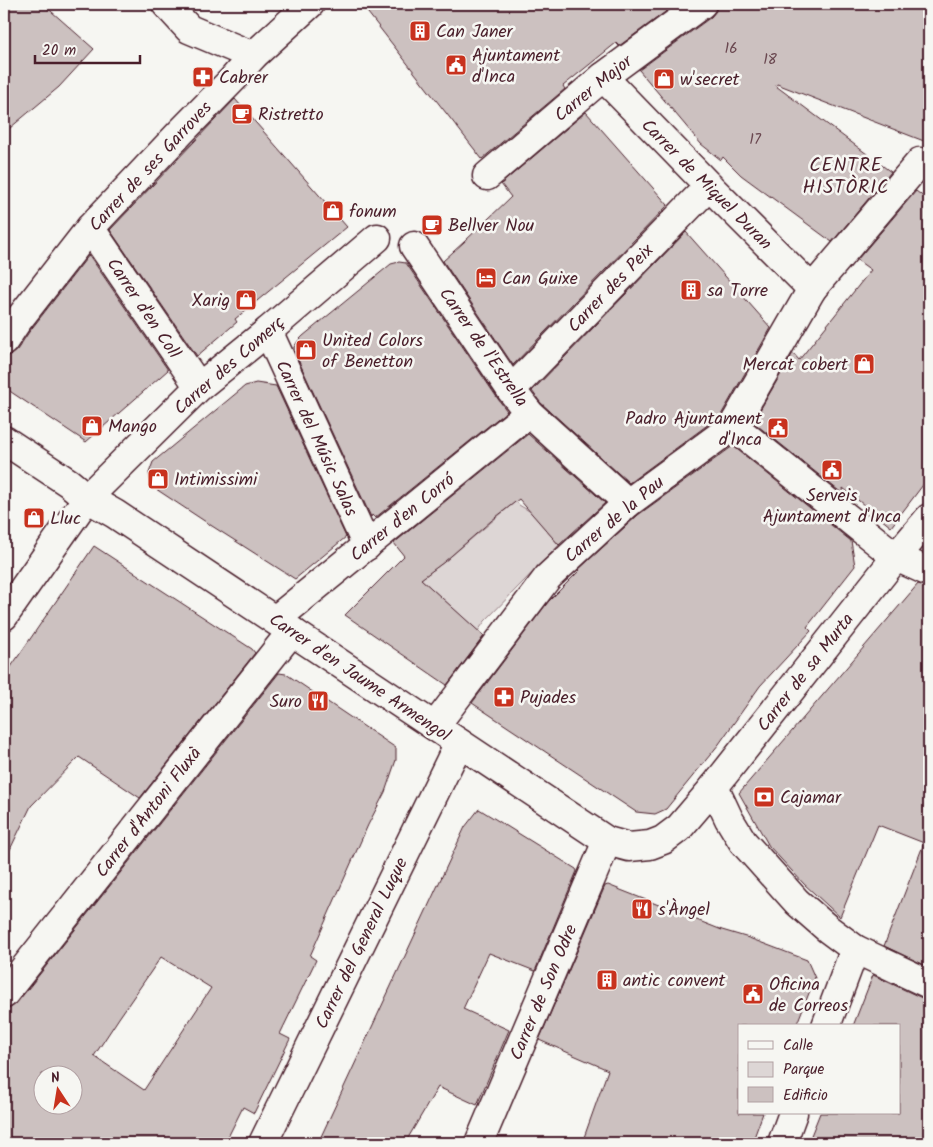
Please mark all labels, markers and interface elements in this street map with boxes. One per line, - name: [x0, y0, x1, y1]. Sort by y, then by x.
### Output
- place label: Can Janer: [436, 18, 514, 47]
- building icon: Can Janer: [408, 19, 432, 43]
- scale bar: [35, 32, 140, 64]
- house number: 16: [724, 37, 738, 61]
- text: 20 m: [42, 39, 76, 63]
- place label: Ajuntament d'Inca: [472, 42, 561, 92]
- street label: Carrer Major: [548, 48, 640, 130]
- house number: 18: [763, 48, 778, 72]
- public building icon: Ajuntament d'Inca: [444, 53, 468, 77]
- place label: Cabrer: [219, 64, 269, 93]
- pharmacy icon: Cabrer: [191, 65, 215, 89]
- place label: w'secret: [680, 66, 741, 95]
- shop icon: w'secret: [652, 67, 676, 91]
- street label: Carrer de ses Garroves: [82, 95, 220, 239]
- place label: Ristretto: [258, 101, 324, 130]
- cafe icon: Ristretto: [230, 102, 254, 126]
- street label: Carrer de Miquel Duran: [633, 112, 779, 258]
- house number: 17: [749, 128, 762, 152]
- district label: CENTRE HISTÒRIC: [803, 151, 889, 203]
- place label: fonum: [349, 198, 397, 227]
- shop icon: fonum: [321, 199, 345, 223]
- place label: Bellver Nou: [448, 212, 535, 241]
- cafe icon: Bellver Nou: [420, 213, 444, 237]
- street label: Carrer des Peix: [561, 238, 661, 340]
- street label: Carrer d'en Coll: [98, 252, 188, 366]
- place label: Can Guixe: [502, 265, 578, 294]
- hotel icon: Can Guixe: [474, 266, 498, 290]
- place label: sa Torre: [707, 277, 768, 306]
- building icon: sa Torre: [679, 278, 703, 302]
- street label: Carrer de l'Estrella: [431, 282, 535, 414]
- place label: Xarig: [192, 287, 230, 316]
- shop icon: Xarig: [234, 288, 258, 312]
- street label: Carrer des Comerç: [168, 309, 292, 423]
- place label: United Colors of Benetton: [322, 327, 423, 377]
- shop icon: United Colors of Benetton: [294, 338, 318, 362]
- place label: Mercat cobert: [742, 351, 849, 380]
- shop icon: Mercat cobert: [852, 352, 876, 376]
- street label: Carrer del Músic Salas: [267, 356, 365, 522]
- place label: Padro Ajuntament d'Inca: [625, 405, 763, 455]
- place label: Mango: [108, 413, 157, 442]
- shop icon: Mango: [80, 414, 104, 438]
- public building icon: Padro Ajuntament d'Inca: [766, 416, 790, 440]
- public building icon: Serveis Ajuntament d'Inca: [820, 458, 844, 482]
- place label: Intimissimi: [174, 466, 258, 495]
- street label: Carrer d'en Corró: [344, 466, 462, 570]
- shop icon: Intimissimi: [146, 467, 170, 491]
- street label: Carrer de la Pau: [558, 469, 672, 571]
- place label: Serveis Ajuntament d'Inca: [763, 482, 901, 532]
- place label: Lluc: [50, 505, 81, 534]
- shop icon: Lluc: [22, 506, 46, 530]
- street label: Carrer d'en Jaume Armengol: [262, 606, 457, 750]
- street label: Carrer de sa Murta: [750, 607, 862, 739]
- place label: Pujades: [520, 684, 577, 713]
- pharmacy icon: Pujades: [492, 685, 516, 709]
- place label: Suro: [270, 688, 302, 717]
- restaurant icon: Suro: [306, 689, 330, 713]
- street label: Carrer d'Antoni Fluxà: [89, 741, 210, 885]
- place label: Cajamar: [780, 784, 842, 813]
- bank icon: Cajamar: [752, 785, 776, 809]
- street label: Carrer del General Luque: [308, 853, 417, 1034]
- place label: s'Àngel: [658, 896, 710, 925]
- restaurant icon: s'Àngel: [630, 897, 654, 921]
- street label: Carrer de Son Odre: [503, 920, 586, 1065]
- place label: antic convent: [623, 967, 727, 996]
- building icon: antic convent: [595, 968, 619, 992]
- place label: Oficina de Correos: [769, 971, 848, 1021]
- public building icon: Oficina de Correos: [741, 982, 765, 1006]
- legend: [738, 1024, 900, 1114]
- text: Calle: [783, 1034, 813, 1058]
- text: Parque: [783, 1058, 824, 1082]
- north arrow: [32, 1064, 82, 1114]
- text: N: [49, 1067, 62, 1090]
- text: Edificio: [783, 1084, 828, 1108]

